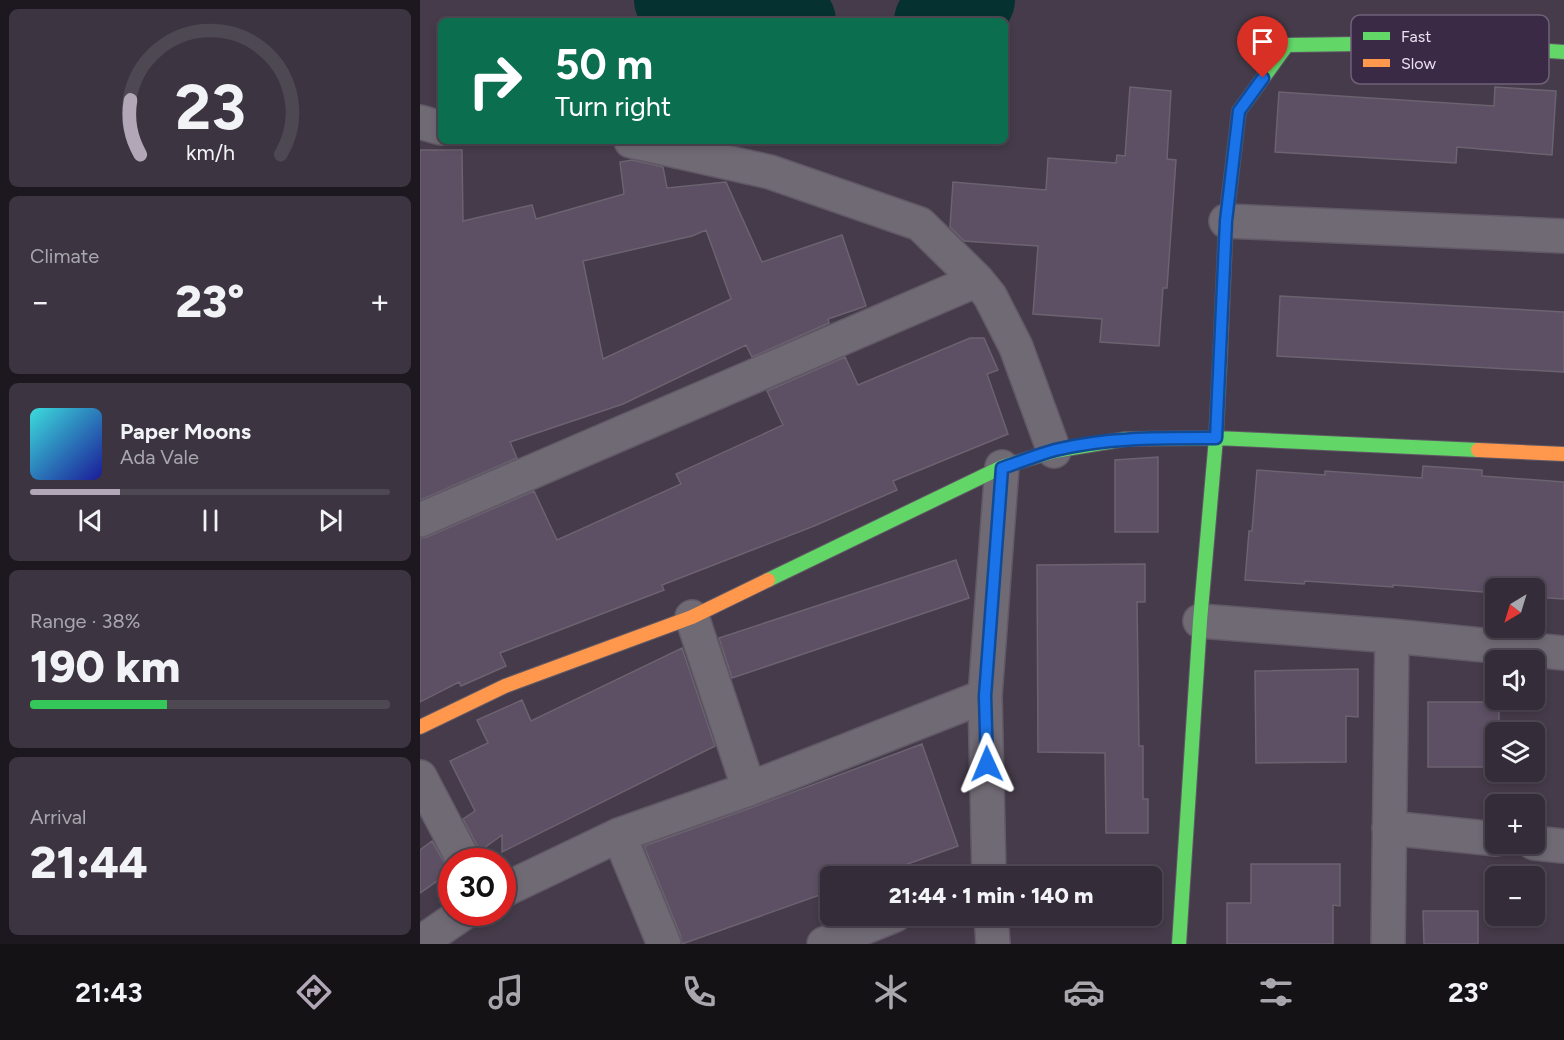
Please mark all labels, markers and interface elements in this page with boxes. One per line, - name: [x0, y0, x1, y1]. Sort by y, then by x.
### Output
- legend: [1351, 15, 1549, 84]
- pin: [1237, 16, 1288, 78]
- icon: arrive: [1246, 25, 1279, 58]
- text: Fast: [1401, 27, 1431, 46]
- text: 50 m: [555, 39, 653, 90]
- icon: right: [456, 42, 534, 120]
- text: Slow: [1401, 54, 1436, 73]
- text: 23: [175, 70, 245, 145]
- text: Turn right: [555, 90, 671, 123]
- text: km/h: [186, 140, 234, 165]
- text: Climate: [30, 244, 99, 268]
- text: 23°: [176, 274, 244, 328]
- text: −: [30, 282, 51, 321]
- text: +: [369, 282, 390, 321]
- text: Paper Moons: [120, 418, 251, 445]
- text: Ada Vale: [120, 445, 199, 469]
- icon: previous: [74, 504, 107, 537]
- icon: pause: [194, 504, 227, 537]
- icon: next: [314, 504, 347, 537]
- north arrow: [1485, 578, 1545, 638]
- map controls: [1485, 578, 1545, 926]
- text: Range · 38%: [30, 609, 140, 633]
- text: 190 km: [30, 639, 180, 693]
- button: sound: [1485, 650, 1545, 710]
- button: layers: [1485, 722, 1545, 782]
- position arrow: [955, 732, 1019, 796]
- button: +: [1485, 794, 1545, 854]
- text: Arrival: [30, 805, 86, 829]
- text: 21:44: [30, 835, 148, 889]
- speed limit sign: 30: [438, 848, 516, 926]
- button: −: [1485, 866, 1545, 926]
- text: 21:44 · 1 min · 140 m: [889, 882, 1093, 909]
- icon: directions: [293, 971, 335, 1013]
- icon: music: [485, 971, 527, 1013]
- icon: phone: [678, 971, 720, 1013]
- icon: climate: [870, 971, 912, 1013]
- icon: car: [1063, 971, 1105, 1013]
- icon: filters: [1255, 971, 1297, 1013]
- text: 21:43: [75, 976, 143, 1009]
- text: 23°: [1448, 976, 1489, 1009]

